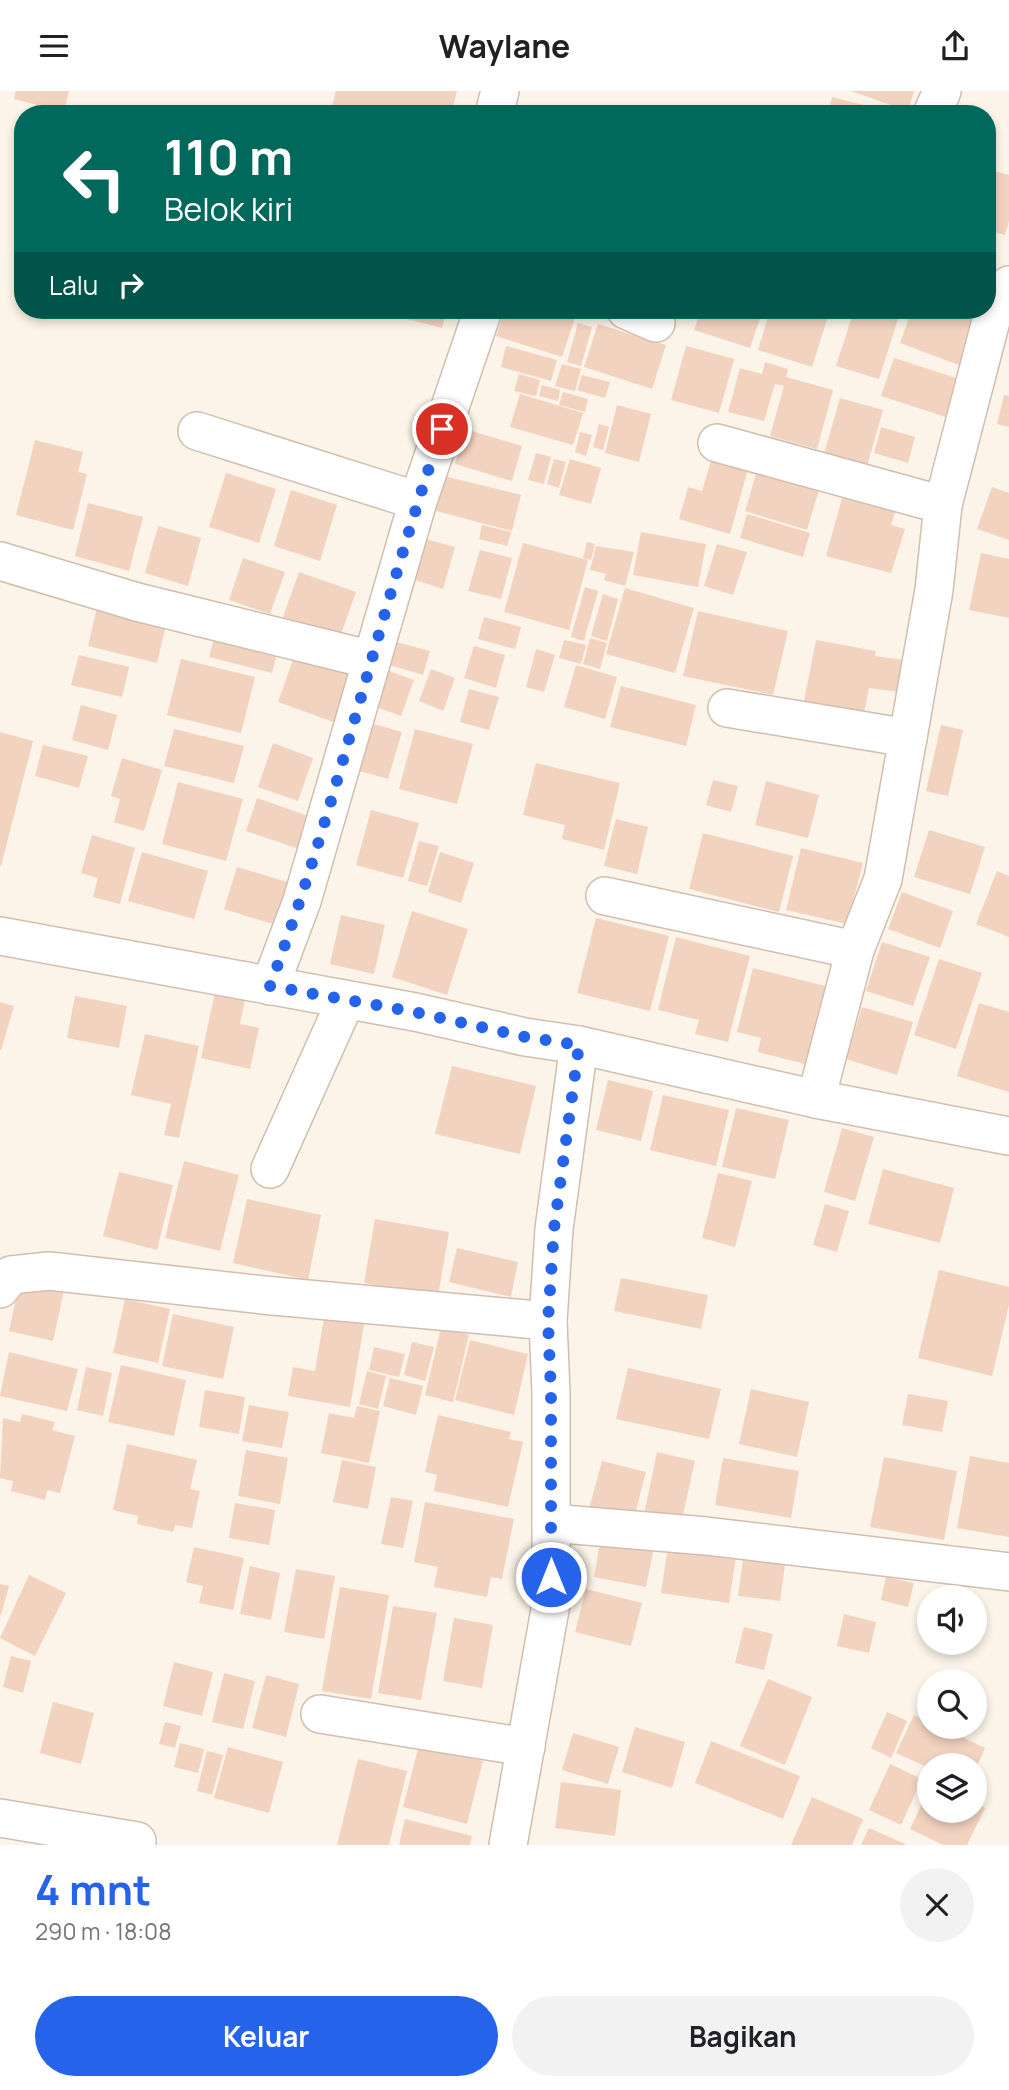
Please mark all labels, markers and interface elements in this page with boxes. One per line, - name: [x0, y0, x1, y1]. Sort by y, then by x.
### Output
- text: Waylane: [439, 24, 570, 68]
- icon: menu: [35, 27, 73, 65]
- icon: share: [936, 27, 974, 65]
- text: 110 m: [164, 123, 293, 190]
- icon: left: [49, 133, 140, 224]
- text: Belok kiri: [164, 187, 293, 231]
- icon: right: [112, 266, 150, 304]
- text: Lalu: [49, 267, 98, 303]
- pin: [412, 399, 472, 459]
- icon: arrive: [423, 410, 461, 448]
- position arrow: [514, 1540, 588, 1614]
- map controls: [917, 1585, 987, 1823]
- button: sound: [917, 1585, 987, 1655]
- button: search: [917, 1669, 987, 1739]
- button: layers: [917, 1753, 987, 1823]
- text: 4 mnt: [35, 1860, 151, 1918]
- button: close: [900, 1868, 974, 1942]
- text: 290 m · 18:08: [35, 1915, 172, 1947]
- button: Keluar: [35, 1996, 498, 2076]
- button: Bagikan: [512, 1996, 974, 2076]

